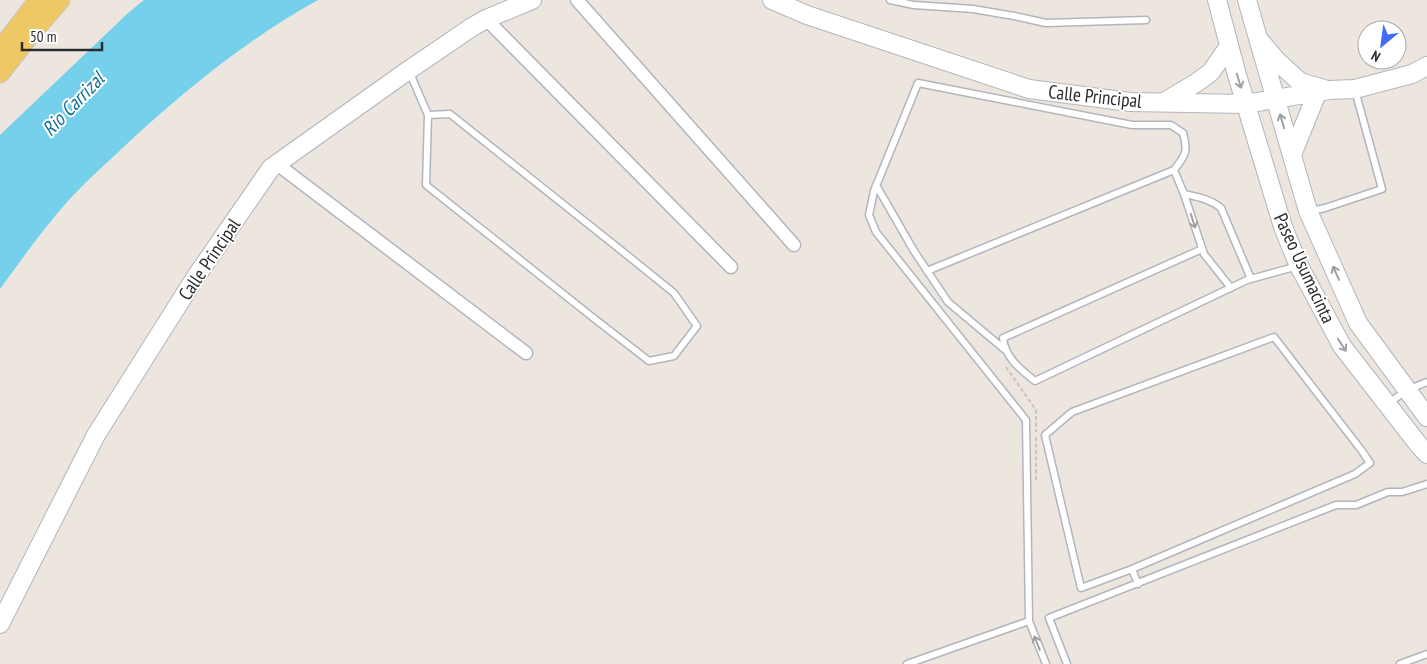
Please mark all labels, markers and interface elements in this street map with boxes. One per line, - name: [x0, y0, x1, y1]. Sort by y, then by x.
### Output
- scale bar: [22, 20, 102, 52]
- north arrow: [1357, 20, 1407, 70]
- text: 50 m: [30, 27, 56, 46]
- text: N: [1368, 47, 1383, 66]
- water label: Rio Carrizal: [36, 65, 111, 141]
- one-way arrow: [1234, 73, 1244, 89]
- street label: Calle Principal: [1047, 79, 1143, 113]
- one-way arrow: [1276, 113, 1286, 129]
- street label: Paseo Usumacinta: [1269, 209, 1341, 327]
- street label: Calle Principal: [173, 213, 245, 305]
- one-way arrow: [1188, 213, 1198, 229]
- one-way arrow: [1331, 266, 1340, 281]
- one-way arrow: [1338, 338, 1348, 352]
- one-way arrow: [1032, 636, 1041, 651]

